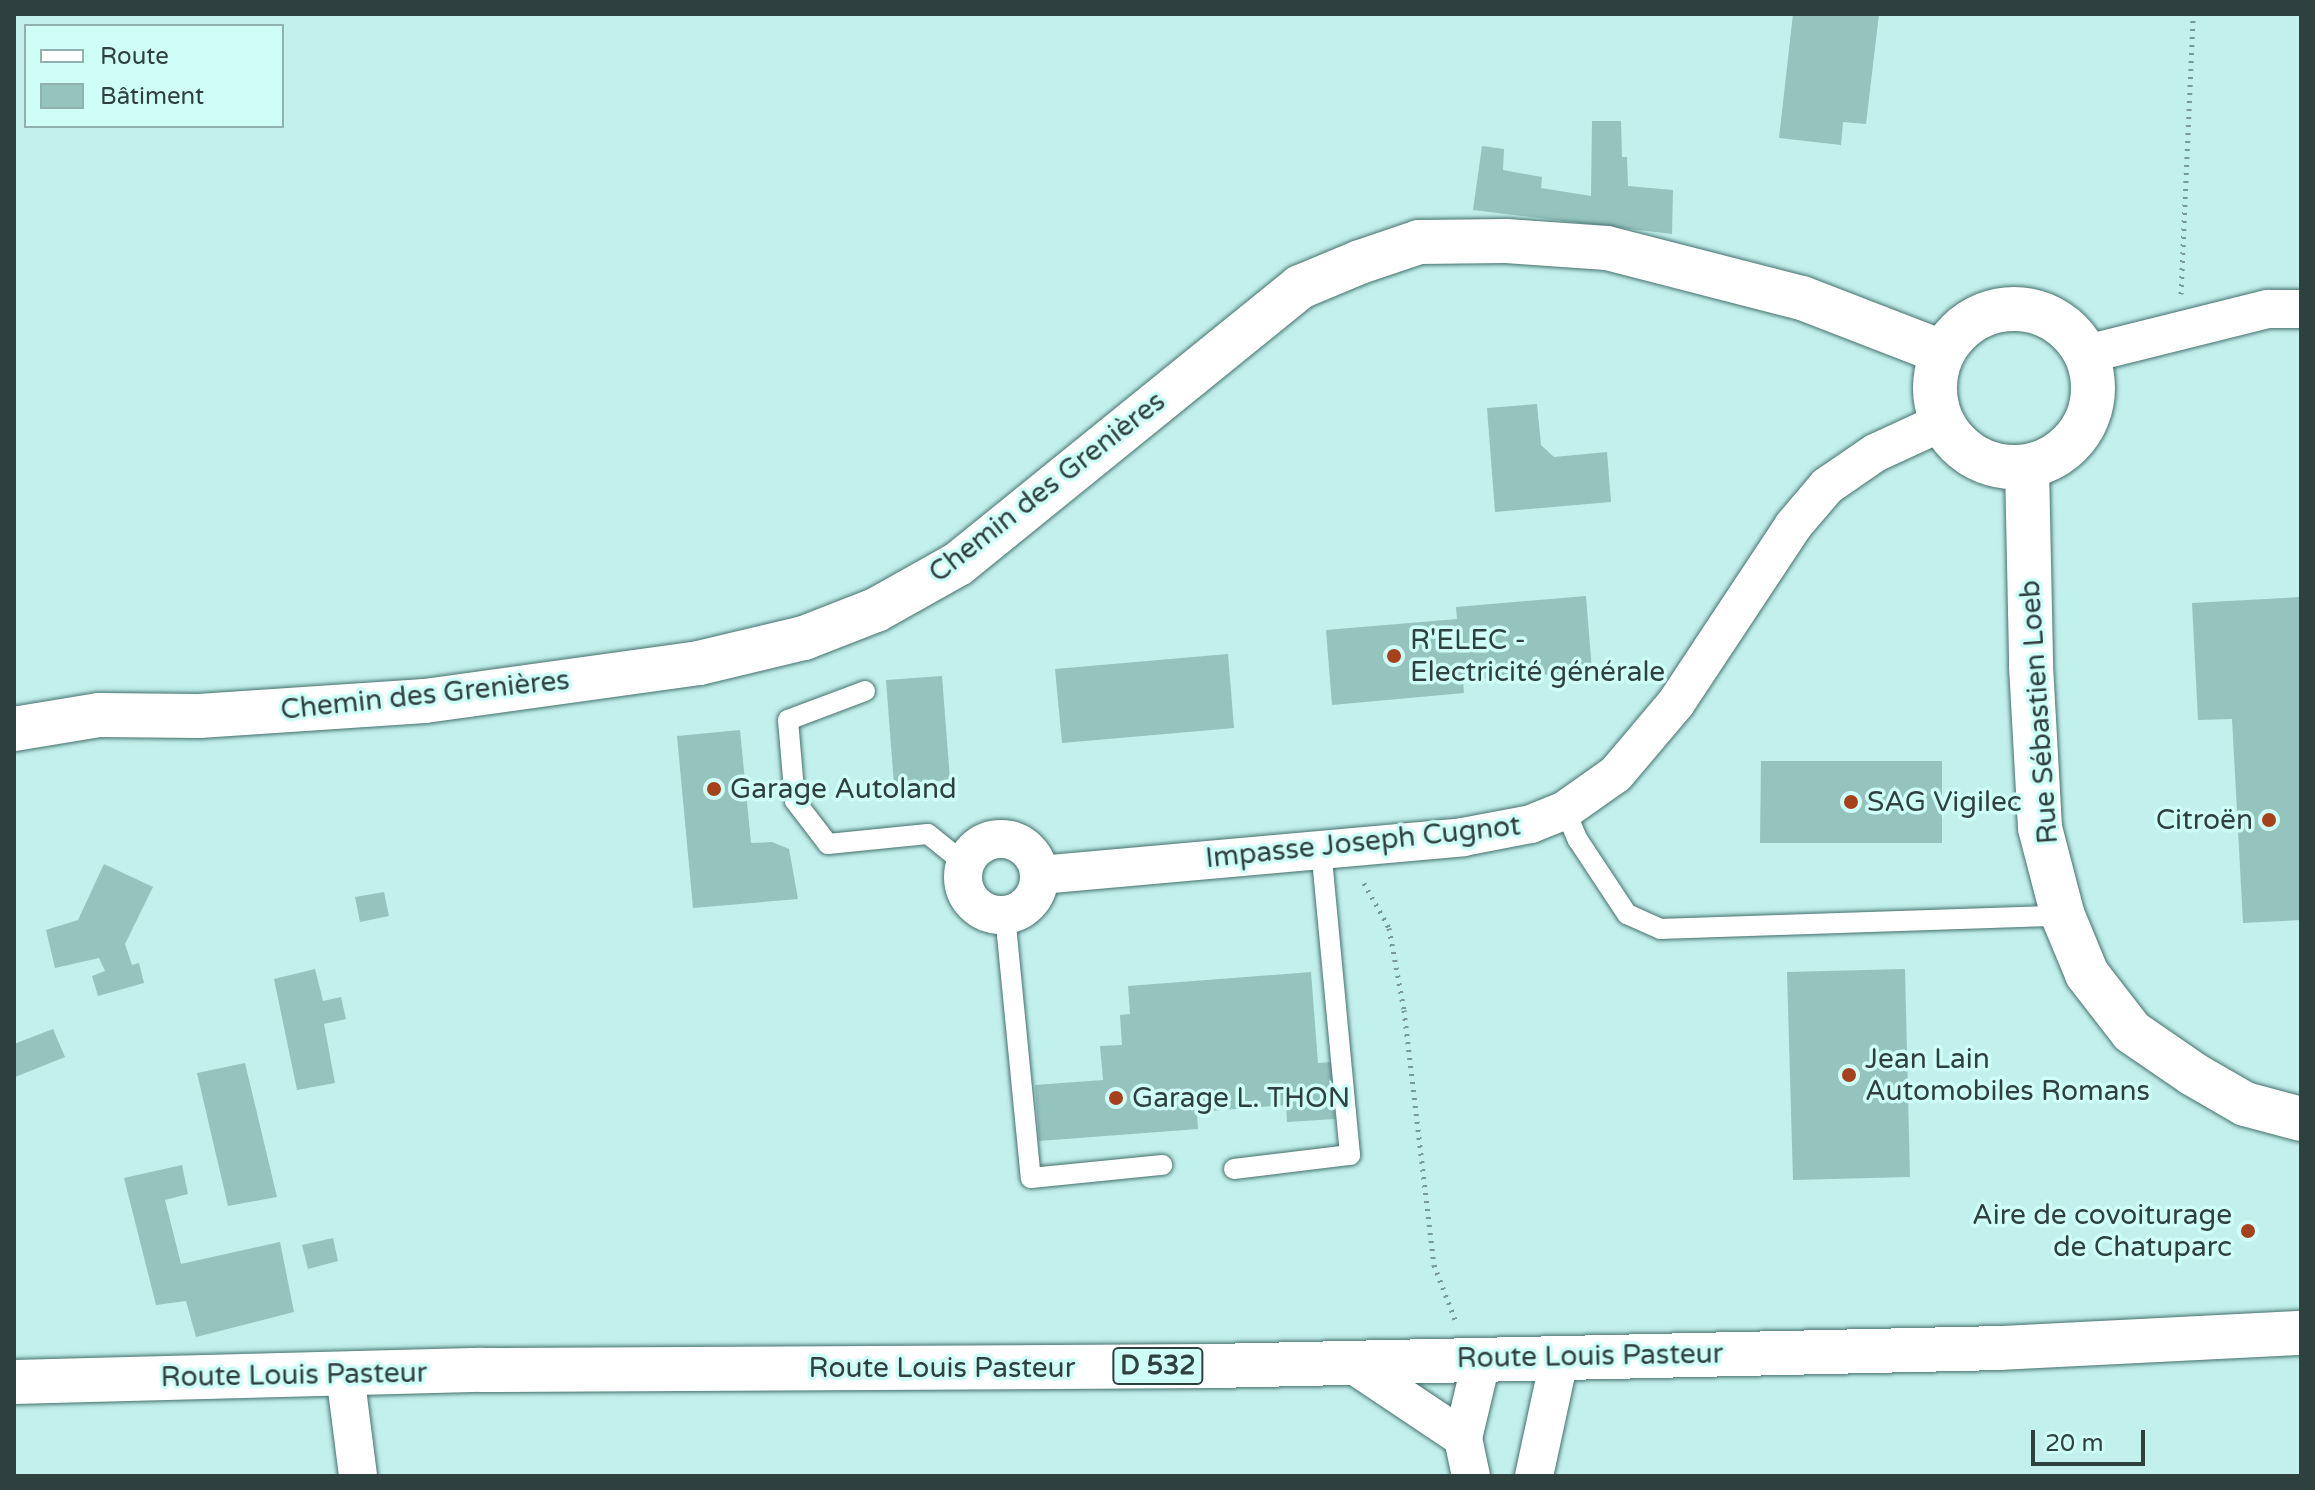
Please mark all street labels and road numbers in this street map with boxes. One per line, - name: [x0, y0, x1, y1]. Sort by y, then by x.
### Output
- street label: Chemin des Grenières: [922, 384, 1172, 590]
- street label: Rue Sébastien Loeb: [2013, 579, 2065, 845]
- street label: Chemin des Grenières: [279, 663, 571, 727]
- street label: Impasse Joseph Cugnot: [1204, 809, 1522, 875]
- street label: Route Louis Pasteur: [1456, 1337, 1724, 1375]
- road number: D 532: [1112, 1344, 1204, 1388]
- street label: Route Louis Pasteur: [809, 1351, 1075, 1385]
- street label: Route Louis Pasteur: [160, 1356, 428, 1394]

